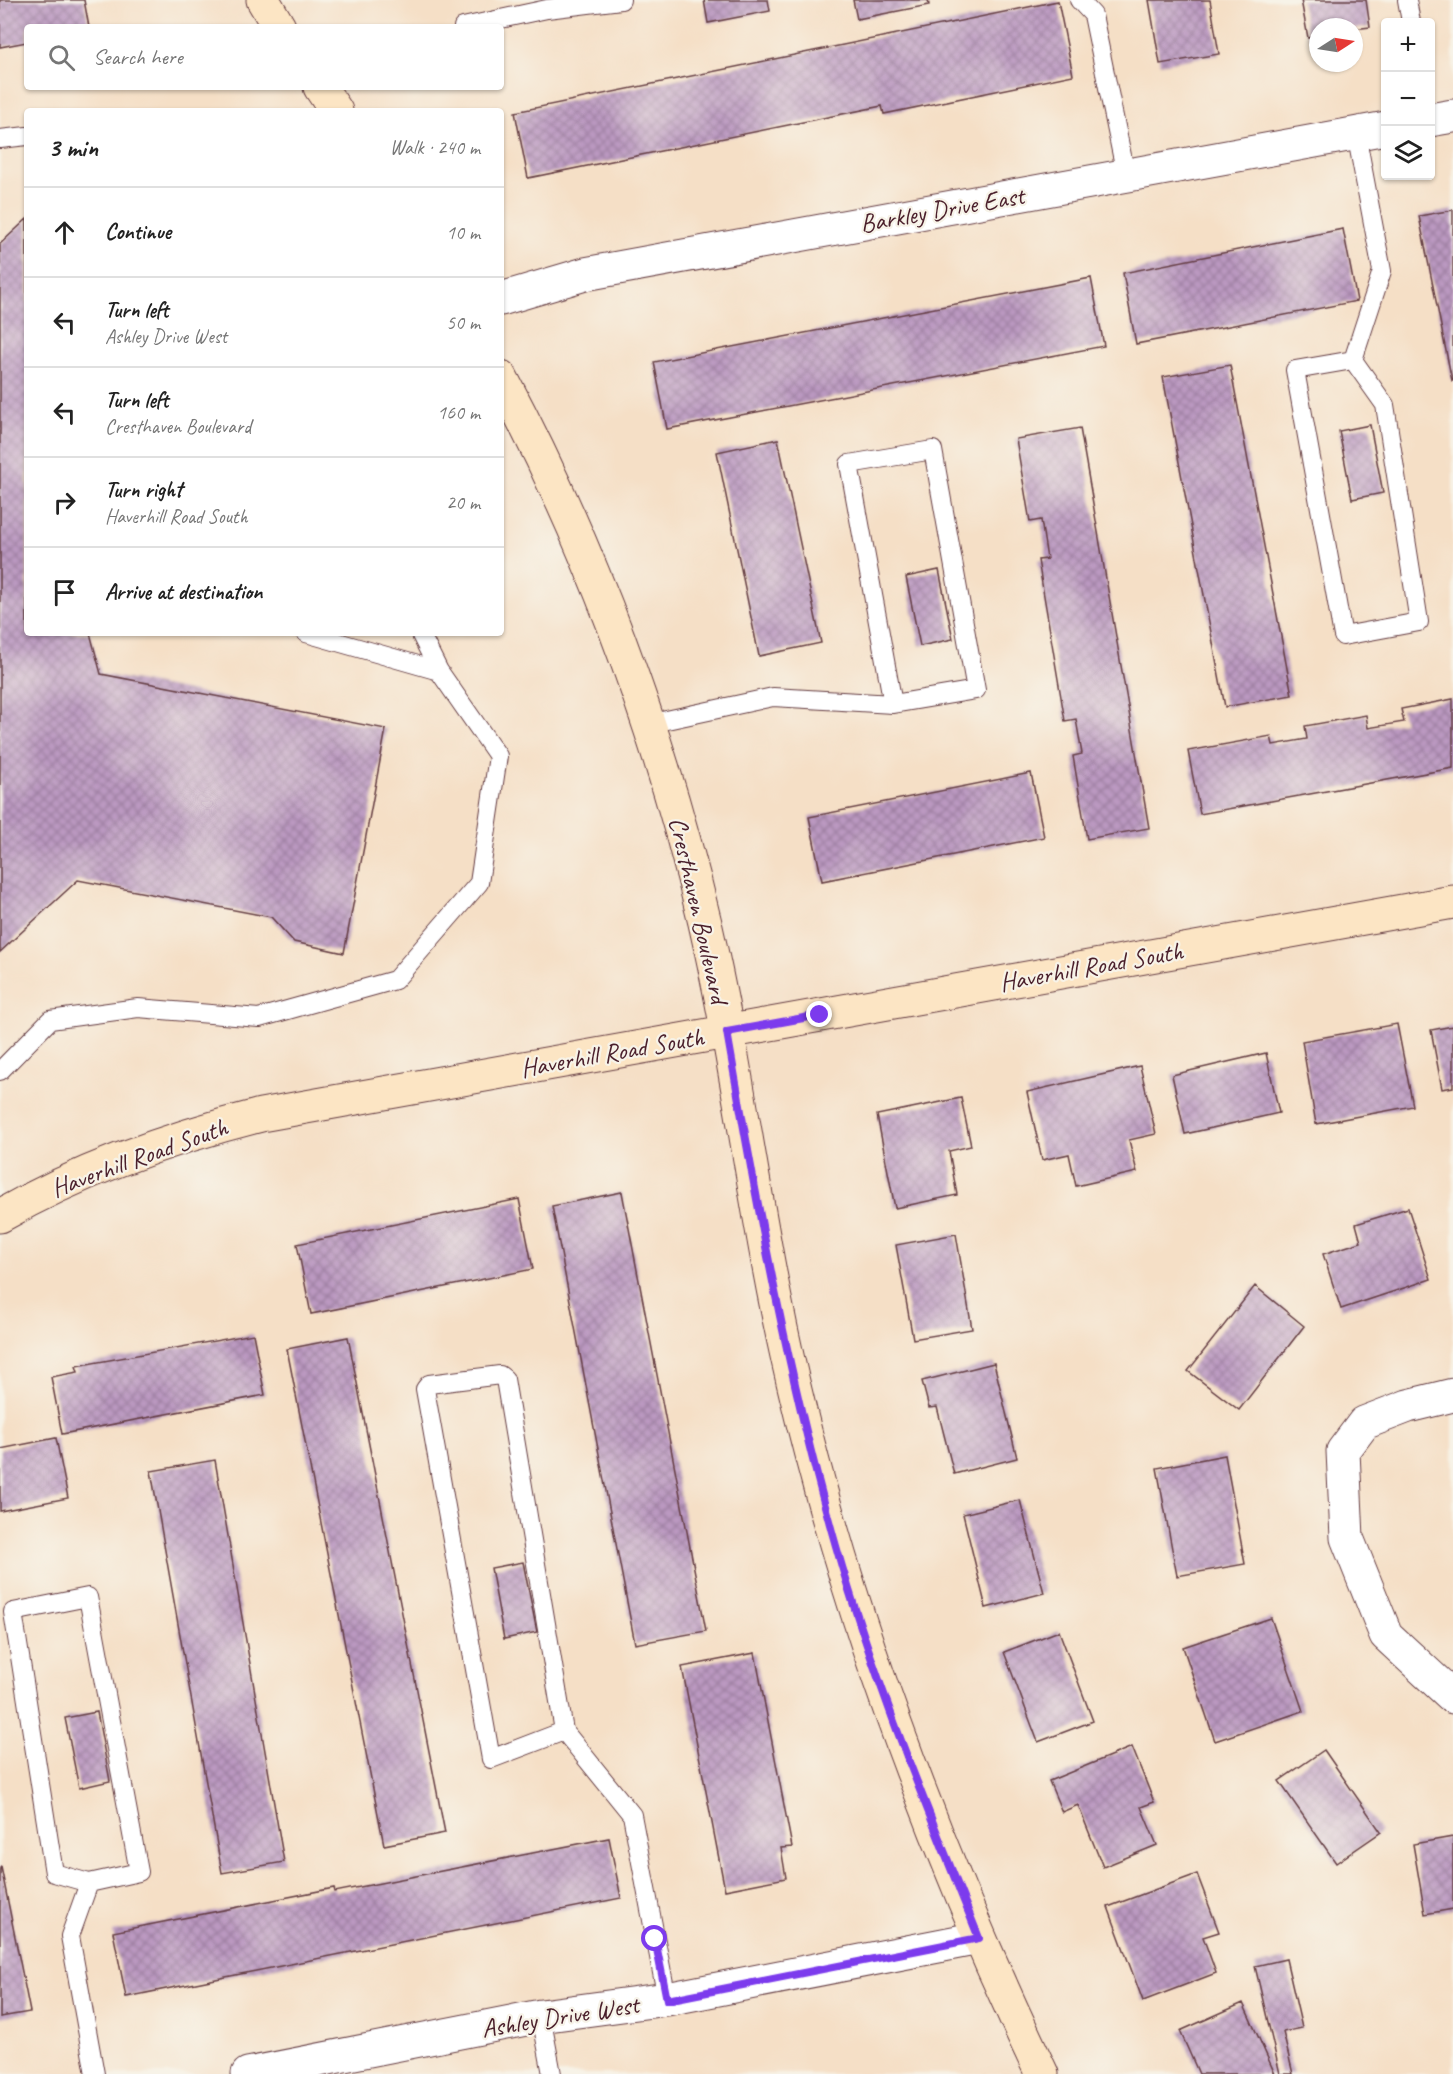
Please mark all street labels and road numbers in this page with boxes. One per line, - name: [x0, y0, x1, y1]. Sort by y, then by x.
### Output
- street label: Barkley Drive East: [857, 178, 1029, 240]
- street label: Cresthaven Boulevard: [661, 814, 737, 1010]
- street label: Haverhill Road South: [997, 934, 1186, 999]
- street label: Haverhill Road South: [518, 1020, 707, 1085]
- street label: Haverhill Road South: [46, 1110, 233, 1205]
- street label: Ashley Drive West: [479, 1987, 643, 2045]

